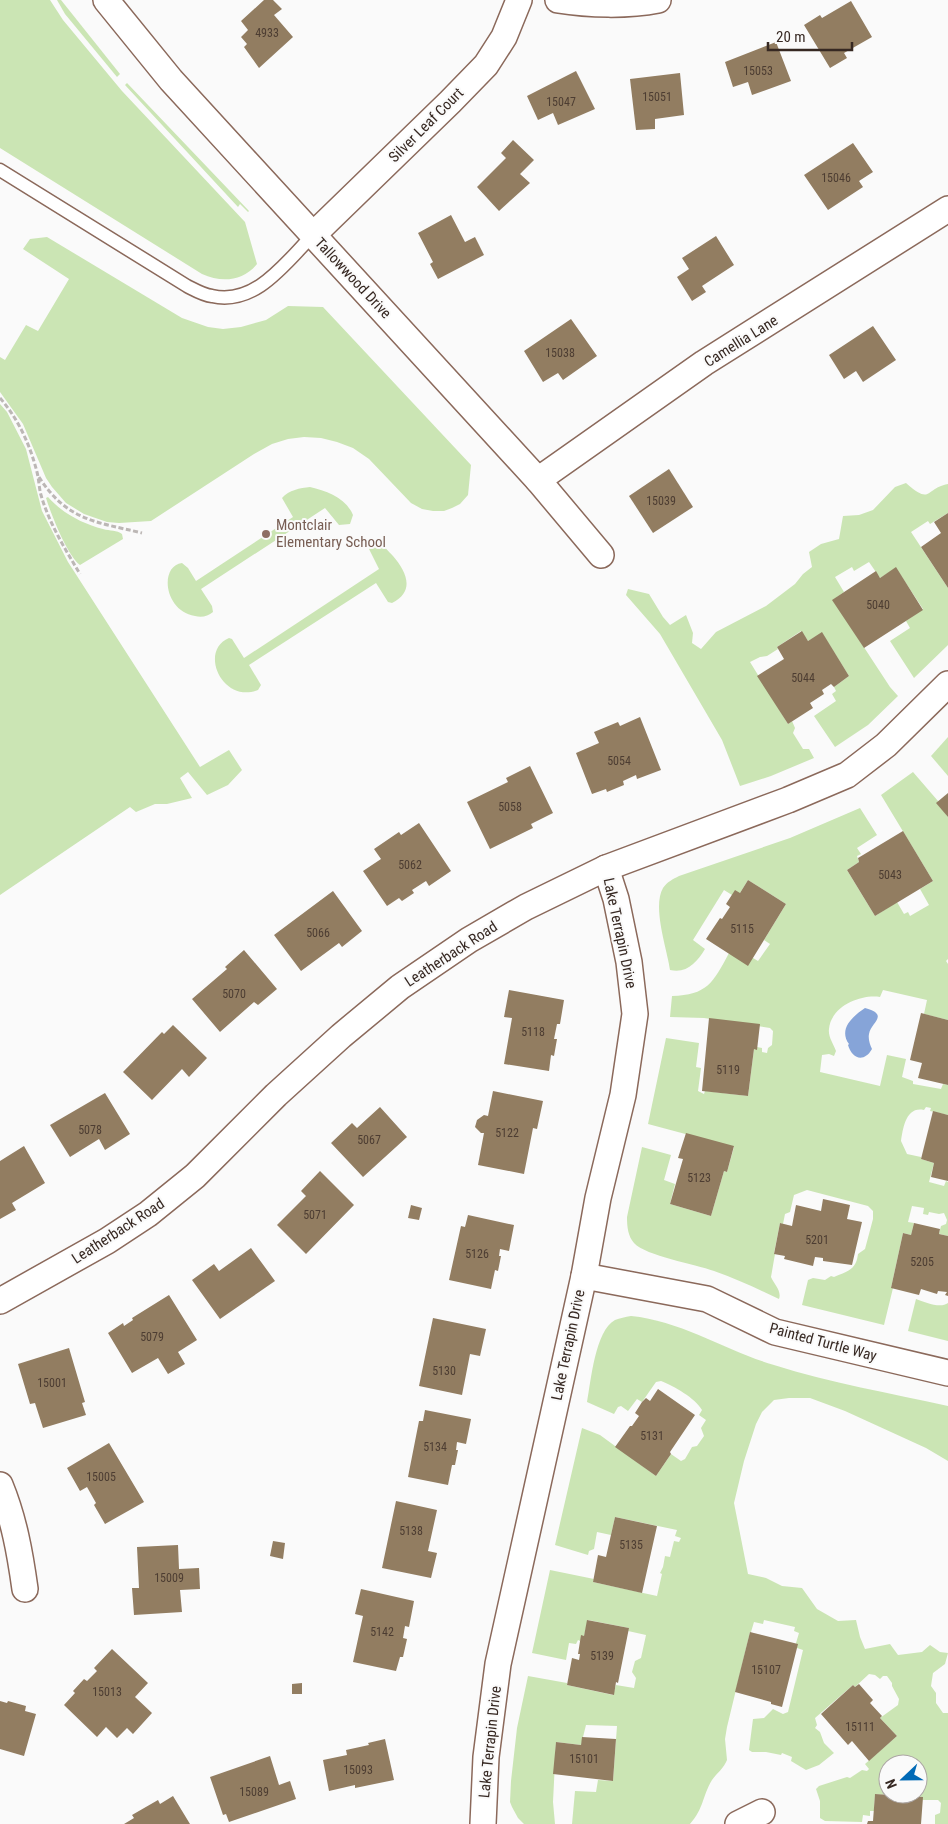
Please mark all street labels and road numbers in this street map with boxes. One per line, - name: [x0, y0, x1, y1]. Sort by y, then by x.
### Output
- street label: Silver Leaf Court: [385, 84, 467, 166]
- street label: Tallowwood Drive: [311, 234, 395, 322]
- street label: Camellia Lane: [701, 311, 781, 371]
- street label: Lake Terrapin Drive: [599, 876, 641, 990]
- street label: Leatherback Road: [401, 917, 501, 991]
- street label: Leatherback Road: [68, 1194, 168, 1268]
- street label: Lake Terrapin Drive: [547, 1288, 589, 1402]
- street label: Painted Turtle Way: [767, 1319, 879, 1365]
- street label: Lake Terrapin Drive: [475, 1685, 505, 1799]

